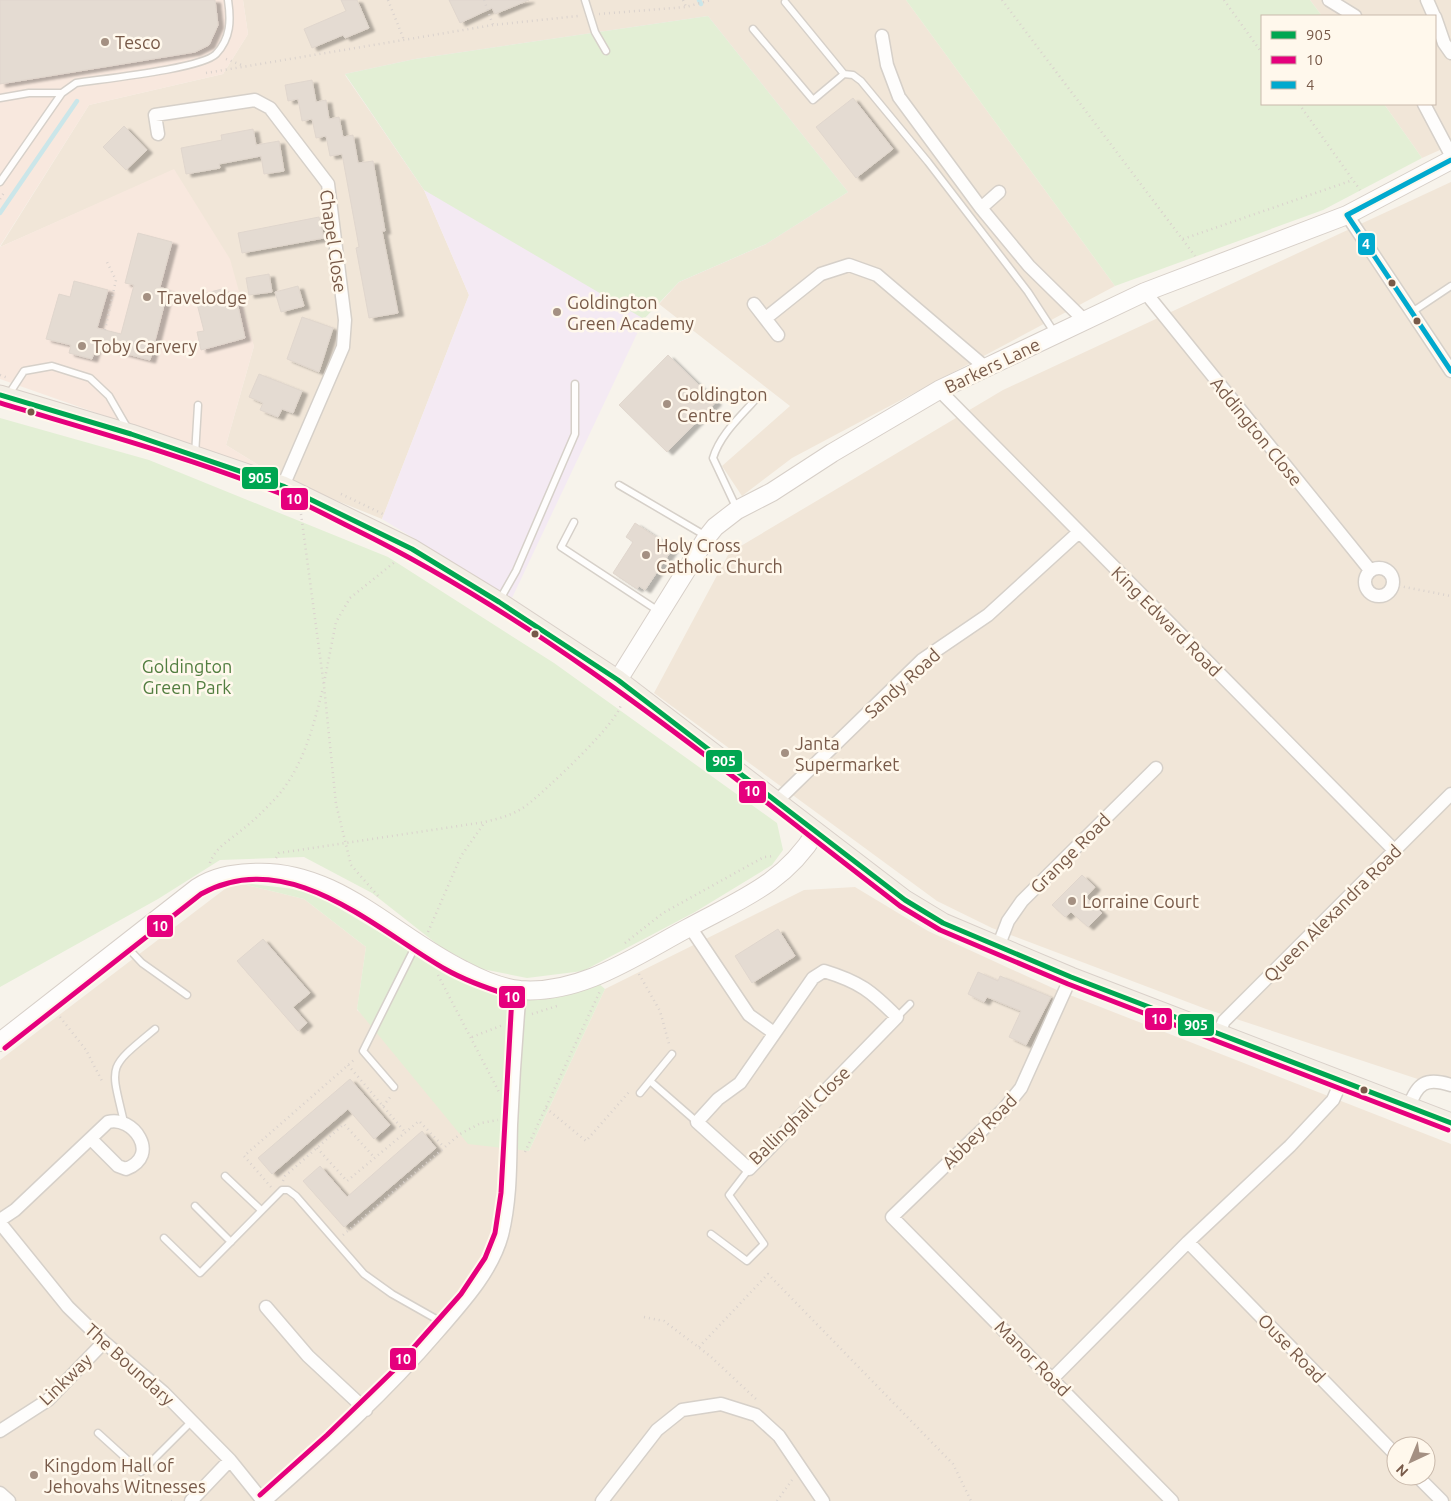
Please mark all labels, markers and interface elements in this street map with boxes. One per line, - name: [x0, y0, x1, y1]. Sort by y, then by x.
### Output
- legend: [1261, 15, 1436, 105]
- text: 905: [1306, 26, 1331, 43]
- place label: Tesco: [115, 32, 161, 52]
- marker: Tesco: [99, 36, 111, 48]
- text: 10: [1306, 51, 1323, 68]
- text: 4: [1306, 76, 1314, 93]
- street label: Chapel Close: [317, 188, 351, 294]
- line badge: 4: [1357, 232, 1376, 256]
- text: 4: [1362, 236, 1370, 252]
- unlabelled marker: [1387, 278, 1397, 288]
- place label: Travelodge: [157, 287, 247, 307]
- marker: Travelodge: [141, 291, 153, 303]
- place label: Goldington Green Academy: [567, 292, 694, 333]
- marker: Goldington Green Academy: [551, 306, 563, 318]
- unlabelled marker: [1412, 316, 1422, 326]
- street label: Barkers Lane: [941, 333, 1043, 397]
- place label: Toby Carvery: [92, 336, 197, 356]
- marker: Toby Carvery: [76, 340, 88, 352]
- street label: Addington Close: [1207, 373, 1307, 489]
- place label: Goldington Centre: [677, 384, 768, 425]
- marker: Goldington Centre: [661, 398, 673, 410]
- unlabelled marker: [26, 407, 36, 417]
- line badge: 905: [241, 466, 279, 490]
- text: 905: [248, 470, 272, 486]
- line badge: 10: [280, 487, 309, 511]
- text: 10: [286, 491, 302, 507]
- place label: Holy Cross Catholic Church: [656, 535, 783, 576]
- marker: Holy Cross Catholic Church: [640, 549, 652, 561]
- street label: King Edward Road: [1108, 562, 1226, 680]
- unlabelled marker: [530, 629, 540, 639]
- street label: Sandy Road: [860, 644, 944, 722]
- park label: Goldington Green Park: [142, 656, 232, 697]
- place label: Janta Supermarket: [795, 733, 899, 774]
- marker: Janta Supermarket: [779, 747, 791, 759]
- line badge: 905: [705, 749, 743, 773]
- text: 905: [712, 753, 736, 769]
- line badge: 10: [738, 780, 767, 804]
- text: 10: [744, 783, 760, 799]
- street label: Grange Road: [1026, 809, 1114, 897]
- street label: Queen Alexandra Road: [1259, 840, 1405, 986]
- place label: Lorraine Court: [1082, 891, 1199, 911]
- marker: Lorraine Court: [1066, 895, 1078, 907]
- line badge: 10: [146, 914, 174, 938]
- text: 10: [152, 918, 168, 934]
- line badge: 10: [498, 985, 526, 1009]
- text: 10: [504, 989, 520, 1005]
- line badge: 10: [1144, 1007, 1173, 1031]
- text: 10: [1151, 1011, 1167, 1027]
- line badge: 905: [1177, 1013, 1215, 1037]
- text: 905: [1184, 1017, 1208, 1033]
- street label: Ballinghall Close: [744, 1062, 854, 1168]
- unlabelled marker: [1359, 1085, 1369, 1095]
- street label: Abbey Road: [938, 1090, 1020, 1172]
- street label: Ouse Road: [1254, 1310, 1330, 1386]
- street label: Manor Road: [991, 1316, 1075, 1400]
- street label: The Boundary: [81, 1319, 179, 1409]
- line badge: 10: [389, 1347, 417, 1371]
- street label: Linkway: [35, 1349, 95, 1409]
- text: 10: [395, 1351, 411, 1367]
- north arrow: [1386, 1436, 1436, 1486]
- place label: Kingdom Hall of Jehovahs Witnesses: [44, 1455, 206, 1496]
- text: N: [1393, 1461, 1411, 1480]
- marker: Kingdom Hall of Jehovahs Witnesses: [28, 1469, 40, 1481]

